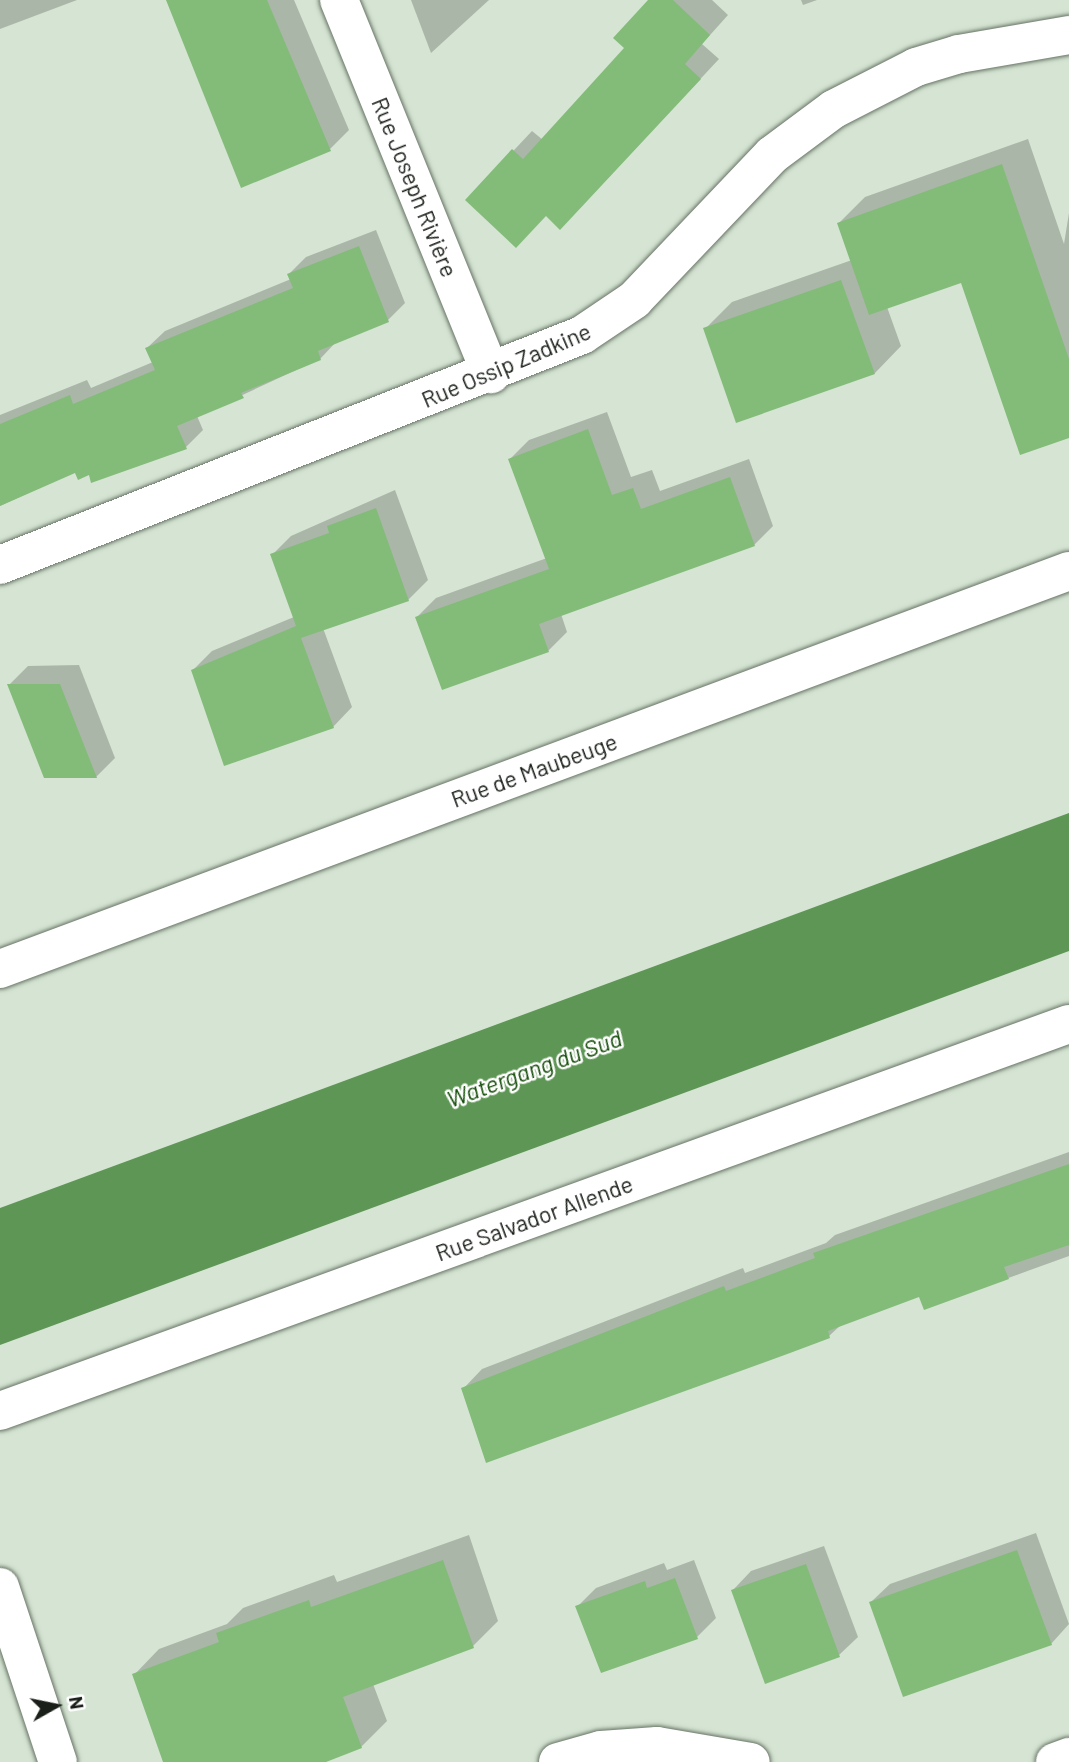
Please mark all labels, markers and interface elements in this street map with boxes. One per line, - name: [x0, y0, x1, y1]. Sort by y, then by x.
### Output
- street label: Rue Joseph Rivière: [366, 93, 464, 281]
- street label: Rue Ossip Zadkine: [417, 317, 595, 413]
- street label: Rue de Maubeuge: [447, 727, 621, 813]
- water label: Watergang du Sud: [442, 1023, 626, 1113]
- street label: Rue Salvador Allende: [432, 1169, 636, 1267]
- north arrow: [21, 1671, 91, 1741]
- text: N: [65, 1695, 90, 1711]

